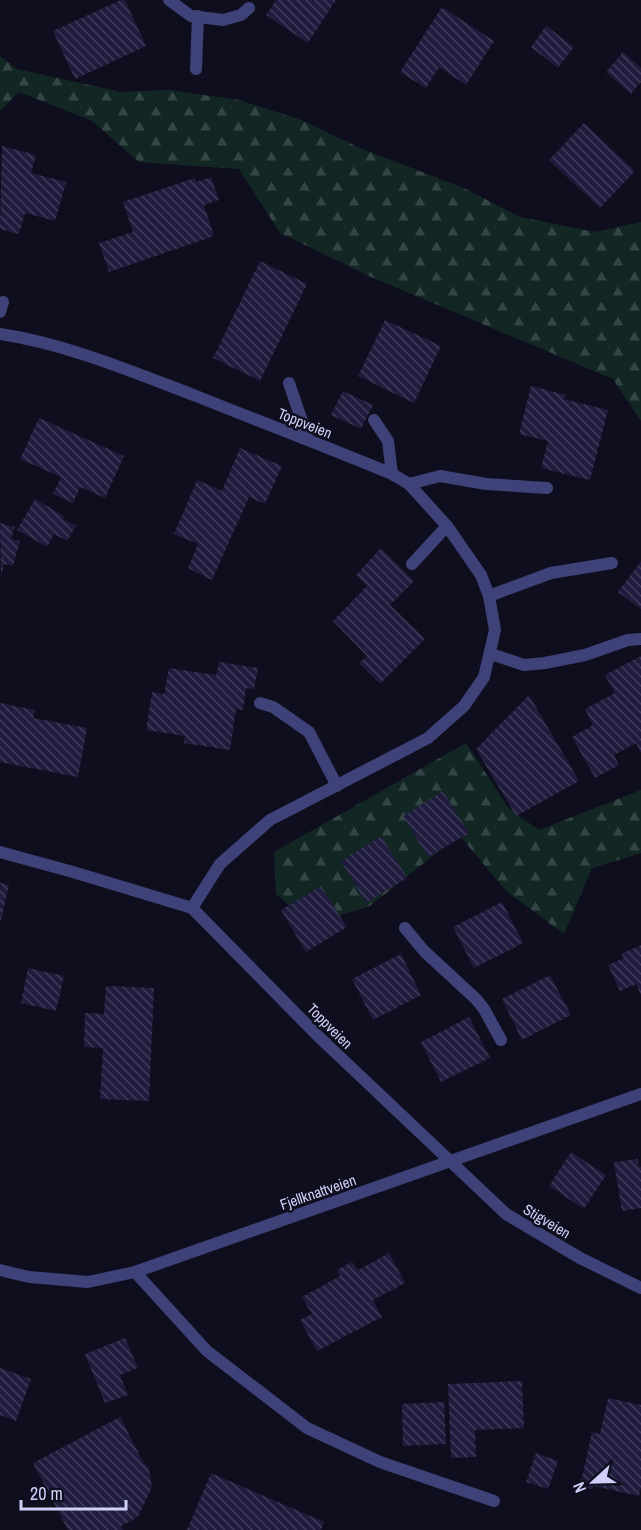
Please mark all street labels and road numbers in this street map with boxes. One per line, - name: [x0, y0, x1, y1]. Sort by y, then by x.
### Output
- street label: Toppveien: [275, 403, 335, 443]
- street label: Toppveien: [303, 999, 357, 1053]
- street label: Fjellknattveien: [277, 1169, 359, 1215]
- street label: Stigveien: [519, 1199, 575, 1243]

